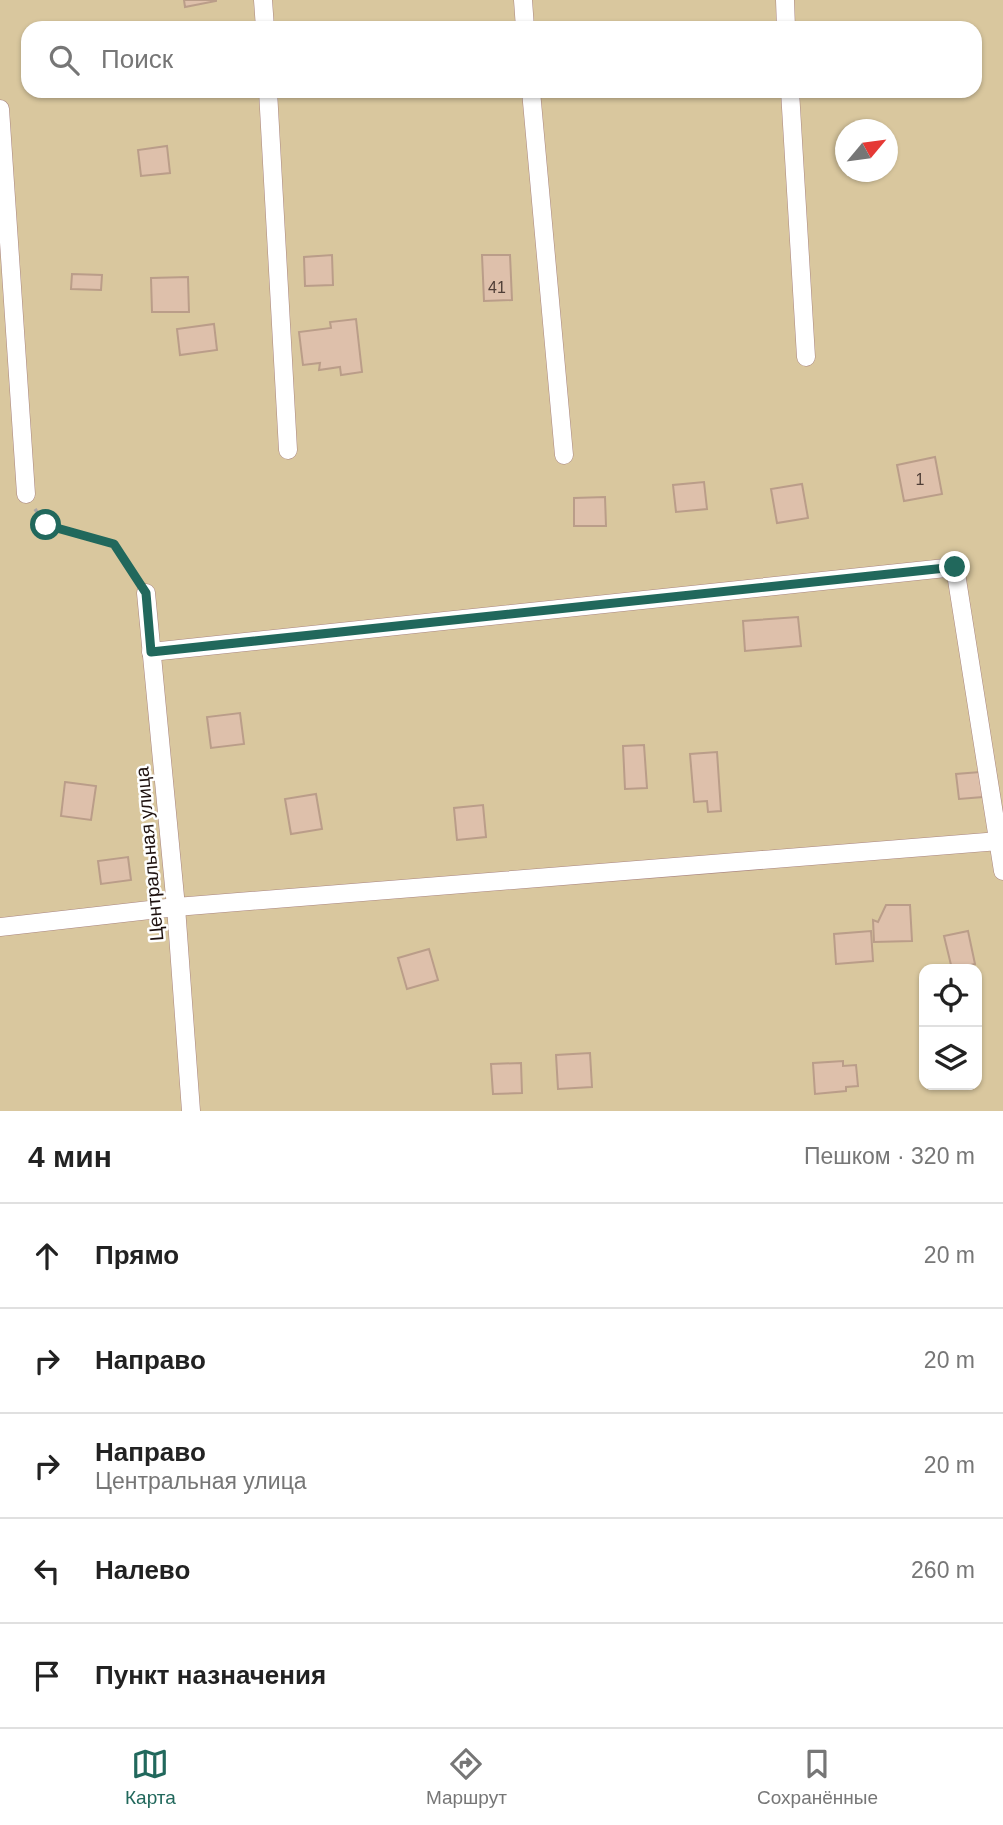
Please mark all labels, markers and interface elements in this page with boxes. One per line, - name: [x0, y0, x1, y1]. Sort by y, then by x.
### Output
- search box: [21, 21, 982, 98]
- icon: search: [45, 41, 83, 79]
- text: Поиск: [101, 44, 173, 74]
- north arrow: [835, 119, 898, 182]
- house number: 41: [488, 279, 506, 296]
- house number: 1: [916, 471, 925, 488]
- route start: [30, 509, 61, 540]
- route end: [939, 551, 970, 582]
- street label: Центральная улица: [131, 766, 168, 942]
- map controls: [919, 964, 982, 1090]
- button: locate: [919, 964, 982, 1027]
- button: layers: [919, 1027, 982, 1090]
- text: 4 мин: [28, 1140, 112, 1173]
- text: Пешком · 320 m: [804, 1143, 975, 1169]
- icon: ahead: [28, 1237, 66, 1275]
- text: Прямо: [95, 1240, 179, 1270]
- text: 20 m: [924, 1242, 975, 1268]
- icon: right: [28, 1342, 66, 1380]
- text: Направо: [95, 1345, 206, 1375]
- text: 20 m: [924, 1347, 975, 1373]
- text: Направо: [95, 1437, 206, 1467]
- icon: right: [28, 1447, 66, 1485]
- text: 20 m: [924, 1452, 975, 1478]
- text: Центральная улица: [95, 1468, 307, 1494]
- icon: left: [28, 1552, 66, 1590]
- text: Налево: [95, 1555, 190, 1585]
- text: 260 m: [911, 1557, 975, 1583]
- icon: arrive: [28, 1657, 66, 1695]
- text: Пункт назначения: [95, 1660, 326, 1690]
- tab: Карта: [125, 1745, 176, 1809]
- tab: Маршрут: [426, 1745, 507, 1809]
- tab: Сохранённые: [757, 1745, 878, 1809]

